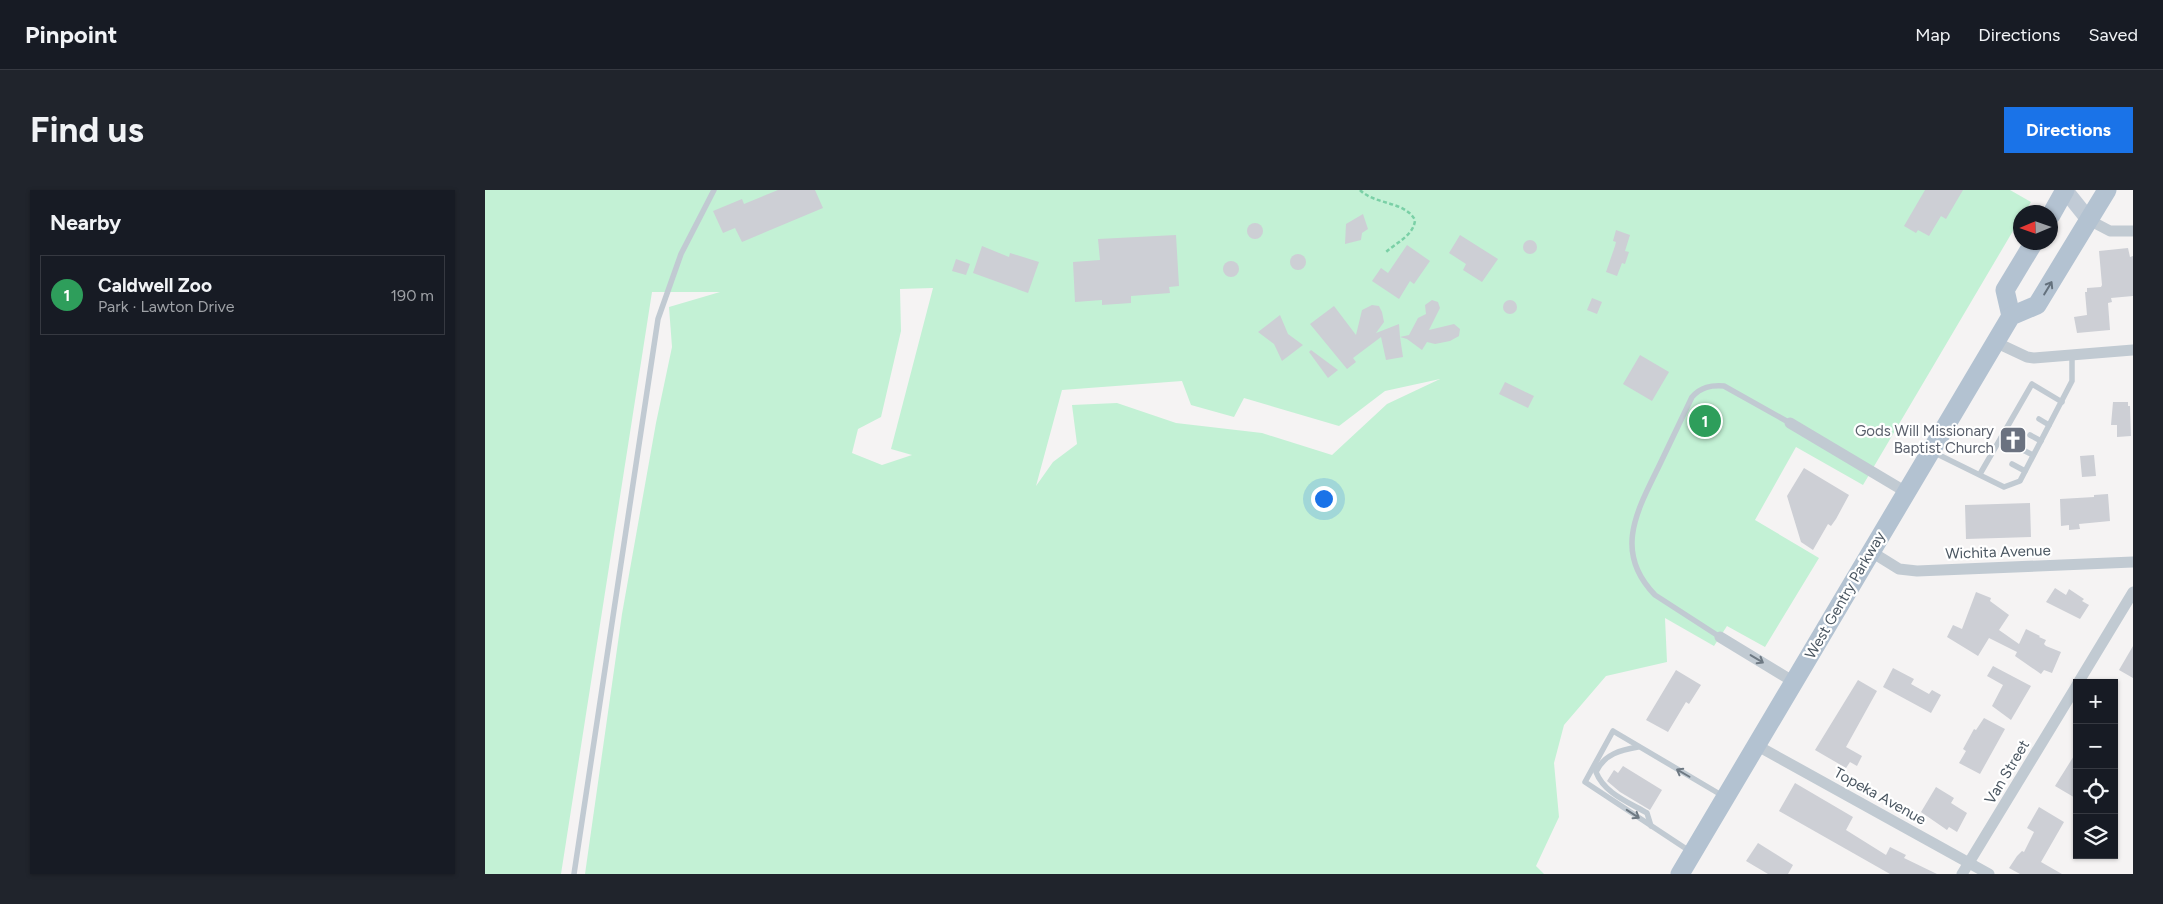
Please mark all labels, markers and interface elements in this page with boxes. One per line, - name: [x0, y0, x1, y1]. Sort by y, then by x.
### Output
- text: Pinpoint: [25, 20, 117, 49]
- text: Map: [1915, 24, 1950, 46]
- text: Directions: [1978, 24, 2060, 46]
- text: Saved: [2088, 24, 2138, 46]
- button: Directions: [2004, 107, 2133, 153]
- text: Find us: [30, 109, 144, 151]
- north arrow: [2013, 205, 2058, 250]
- text: Nearby: [50, 210, 121, 235]
- text: Caldwell Zoo: [98, 274, 212, 297]
- one-way arrow: [2043, 282, 2053, 296]
- text: 1: [64, 286, 70, 305]
- text: 190 m: [391, 286, 434, 305]
- text: Park · Lawton Drive: [98, 297, 234, 316]
- pin: 1: [1689, 402, 1721, 440]
- place label: Gods Will Missionary Baptist Church: [1855, 422, 1994, 457]
- church icon: Gods Will Missionary Baptist Church: [1998, 425, 2028, 455]
- your location: [1311, 486, 1337, 512]
- street label: West Gentry Parkway: [1801, 528, 1889, 662]
- street label: Wichita Avenue: [1945, 541, 2051, 563]
- one-way arrow: [1749, 655, 1763, 665]
- map controls: [2073, 679, 2118, 859]
- button: +: [2073, 679, 2118, 724]
- button: −: [2073, 724, 2118, 769]
- street label: Van Street: [1981, 736, 2033, 807]
- street label: Topeka Avenue: [1831, 763, 1929, 829]
- one-way arrow: [1677, 767, 1691, 777]
- button: locate: [2073, 769, 2118, 814]
- one-way arrow: [1626, 809, 1640, 819]
- button: layers: [2073, 814, 2118, 859]

